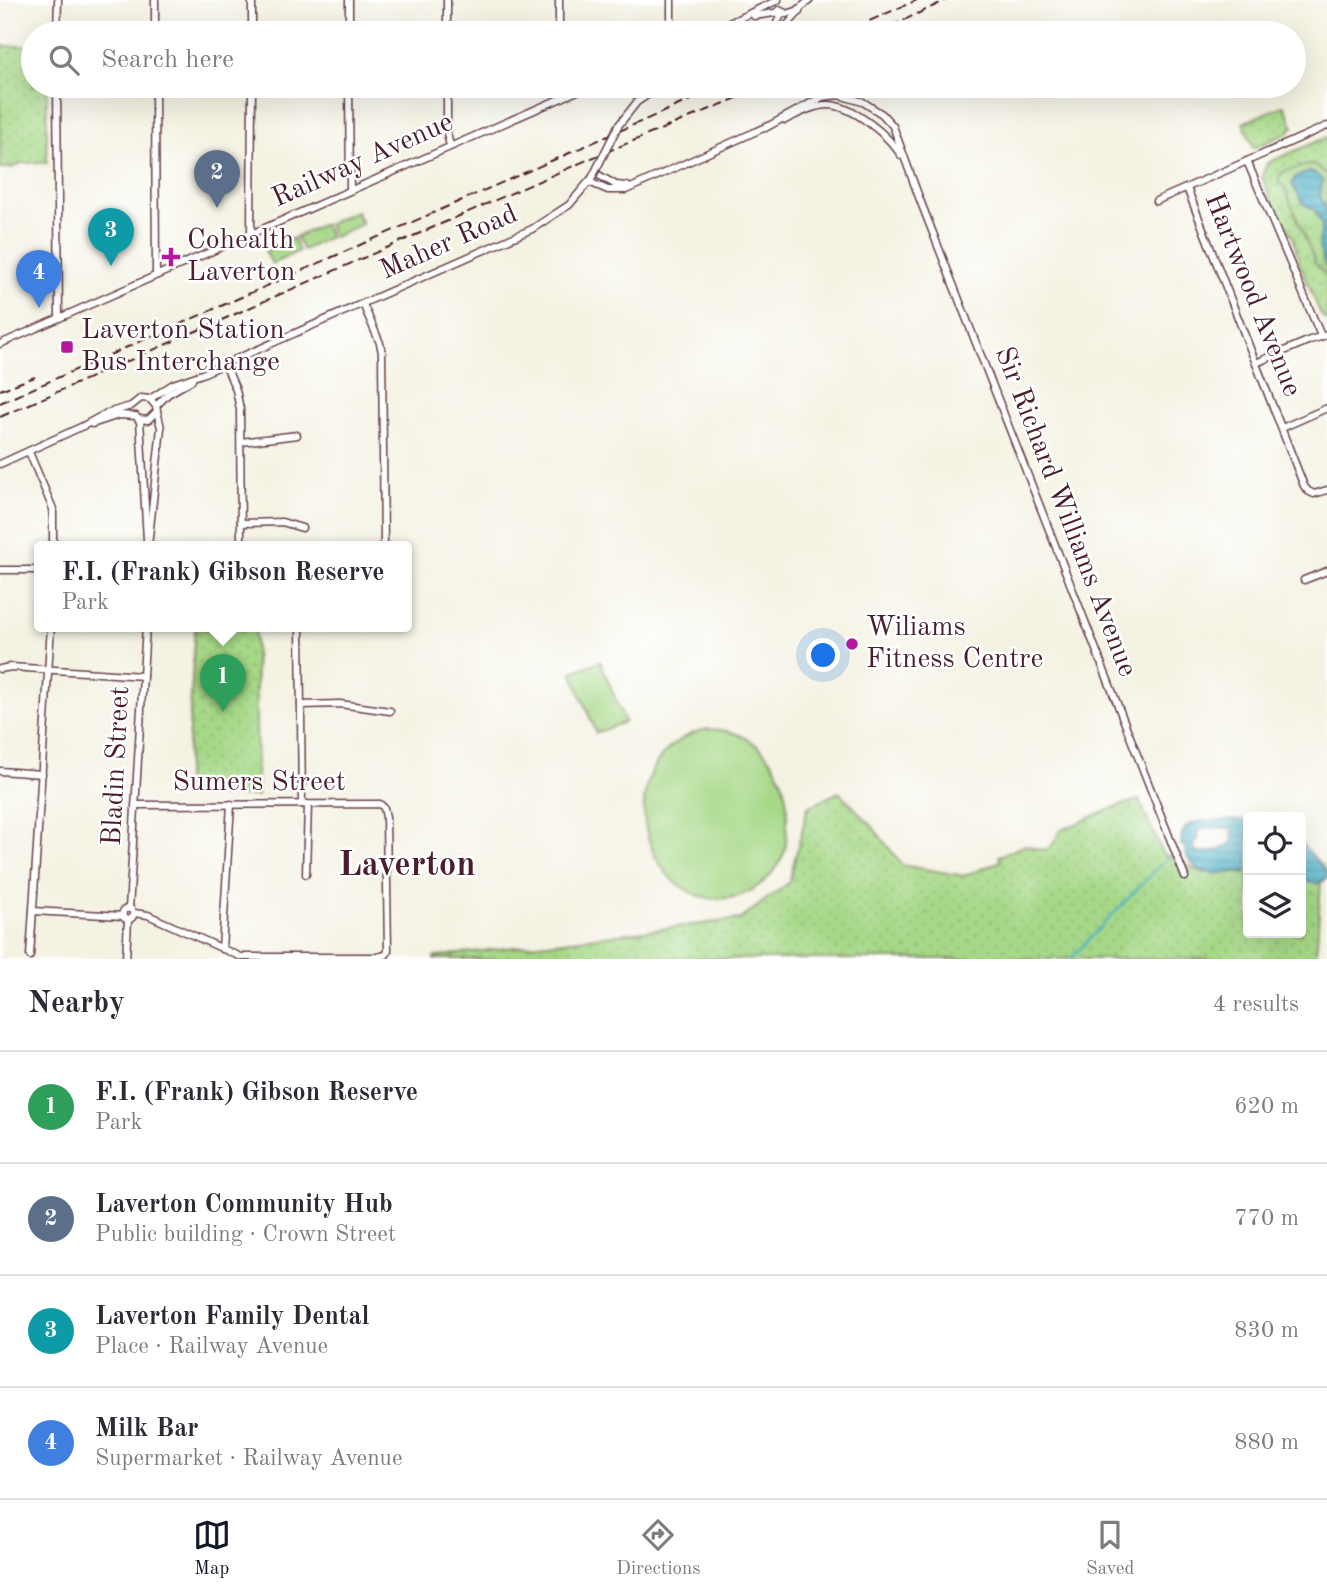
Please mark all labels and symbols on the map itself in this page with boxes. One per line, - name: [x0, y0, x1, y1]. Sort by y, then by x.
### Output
- street label: Railway Avenue: [268, 109, 458, 213]
- pin: 2: [194, 150, 240, 208]
- street label: Hartwood Avenue: [1198, 189, 1306, 401]
- street label: Maher Road: [376, 200, 522, 286]
- pin: 3: [88, 208, 134, 266]
- place label: Cohealth Laverton: [187, 227, 295, 287]
- marker: Cohealth Laverton: [161, 247, 181, 267]
- pin: 4: [16, 250, 62, 308]
- place label: Laverton Station Bus Interchange: [81, 317, 285, 377]
- marker: Laverton Station Bus Interchange: [59, 339, 75, 355]
- street label: Sir Richard Williams Avenue: [989, 343, 1141, 681]
- place label: Wiliams Fitness Centre: [866, 614, 1043, 674]
- marker: Wiliams Fitness Centre: [844, 636, 860, 652]
- your location: [806, 638, 840, 672]
- pin: 1: [200, 654, 246, 712]
- street label: Bladin Street: [99, 685, 135, 847]
- street label: Sumers Street: [172, 769, 346, 797]
- district label: Laverton: [338, 848, 476, 883]

